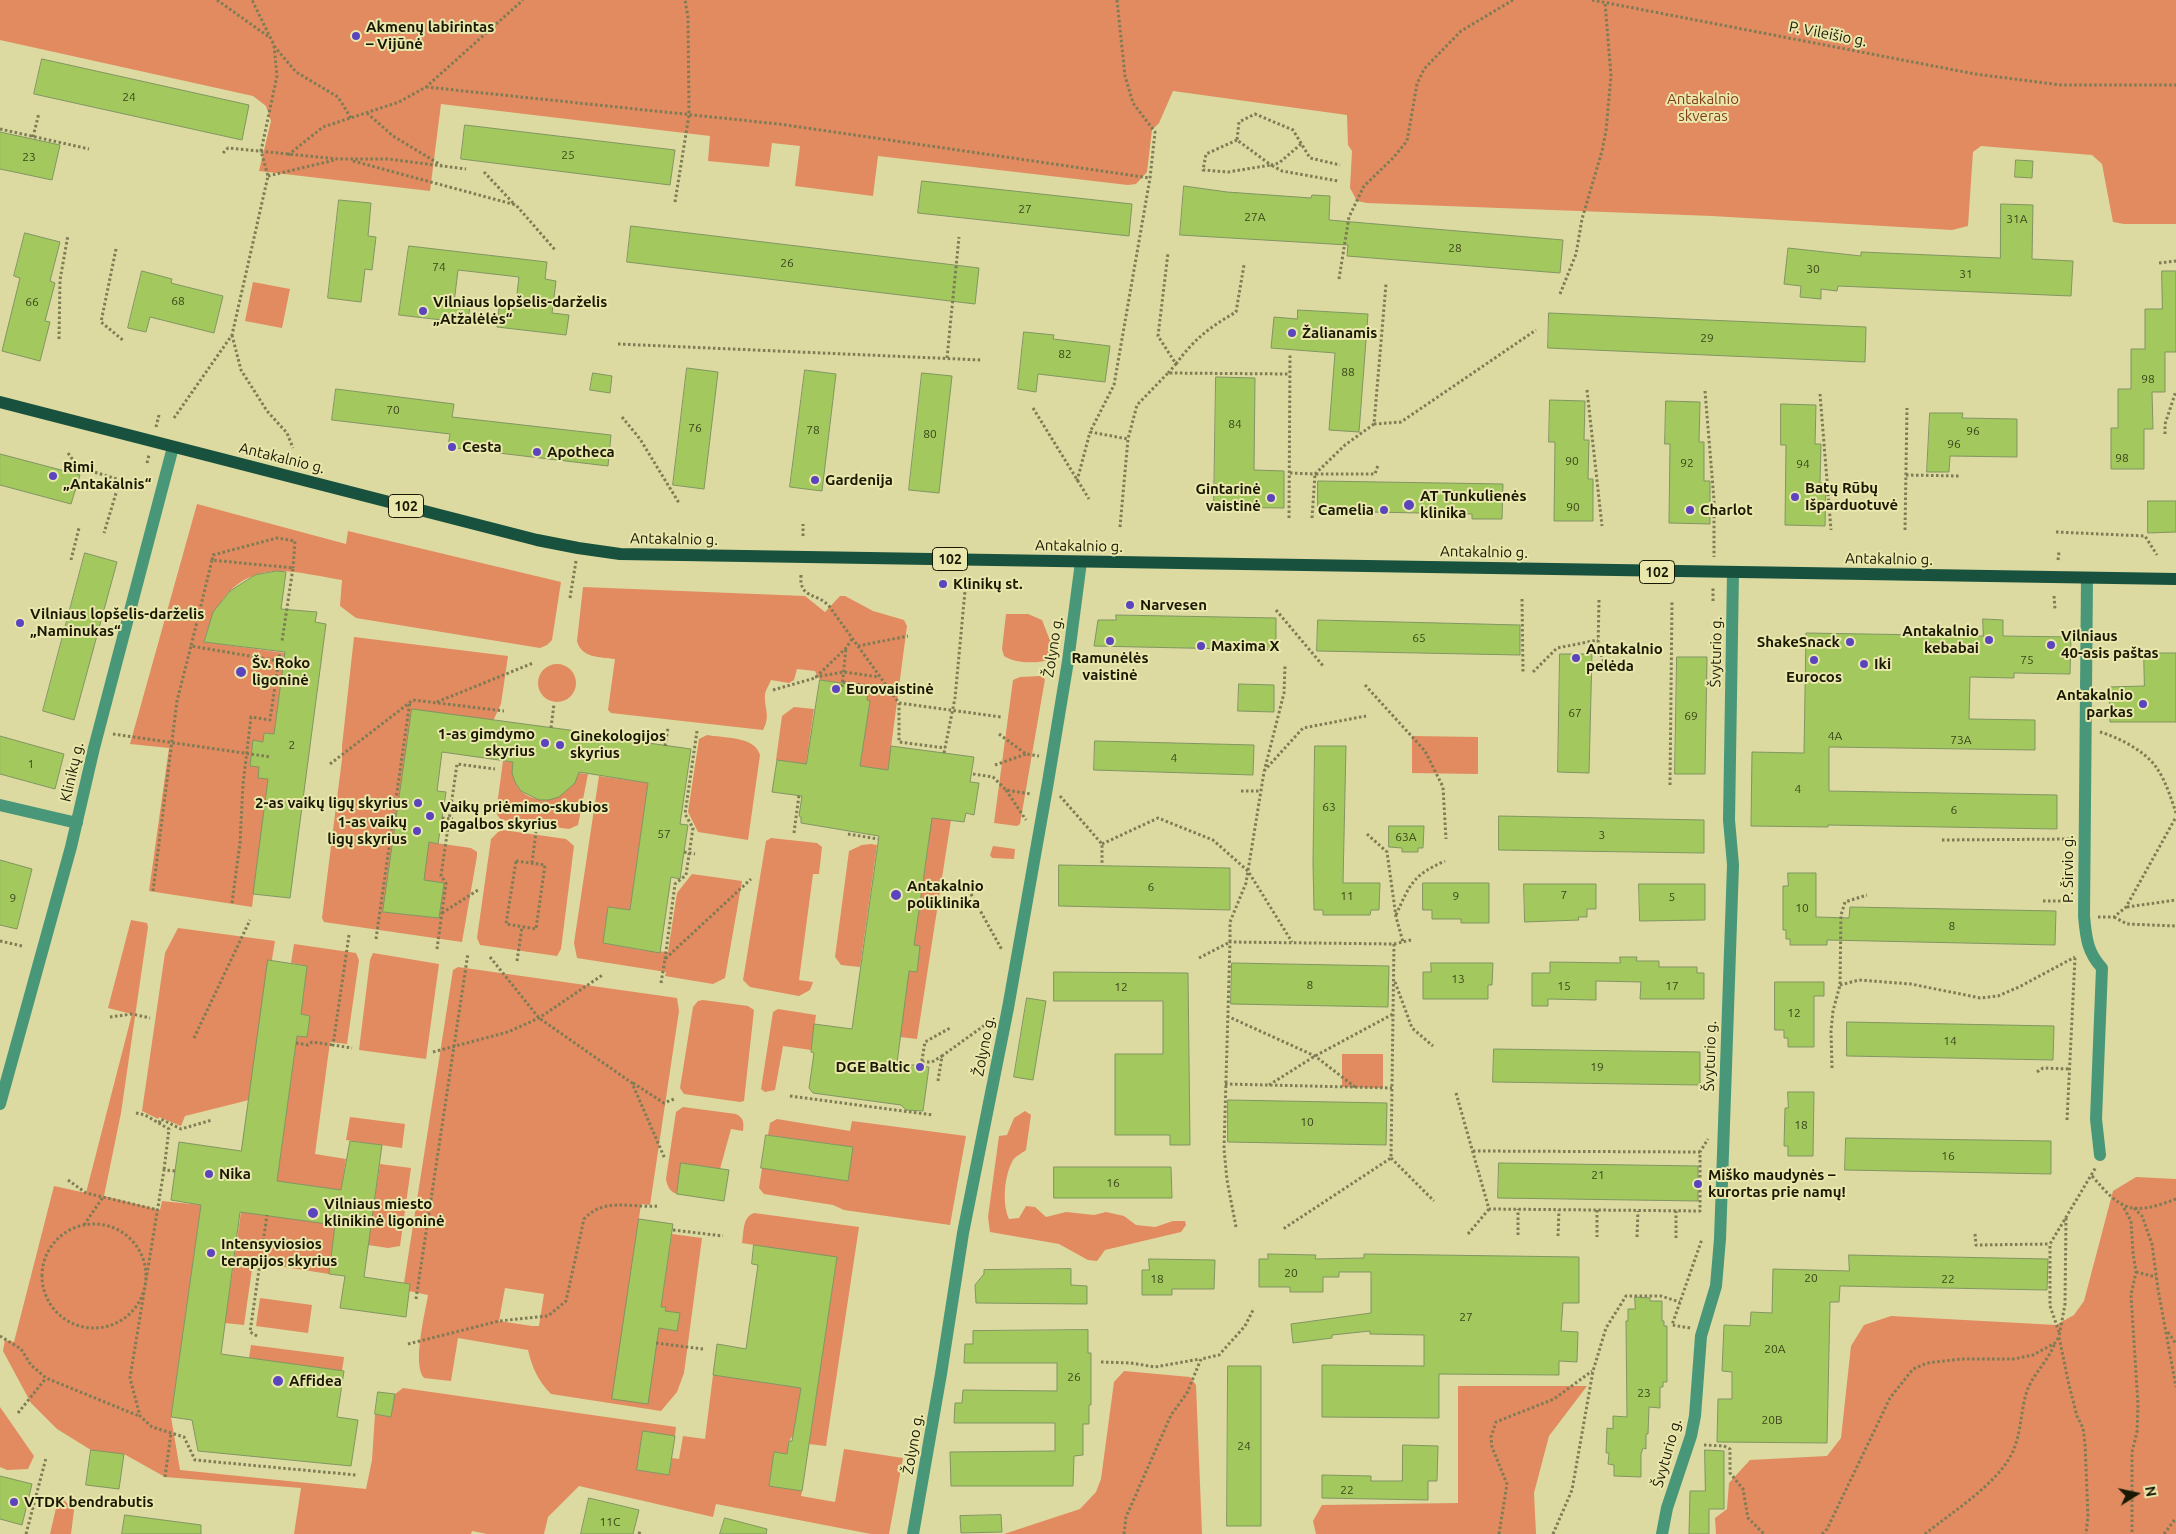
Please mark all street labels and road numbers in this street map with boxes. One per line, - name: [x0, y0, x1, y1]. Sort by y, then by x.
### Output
- street label: P. Vileišio g.: [1787, 18, 1869, 50]
- street label: Antakalnio g.: [237, 439, 327, 477]
- road number: 102: [388, 494, 424, 518]
- street label: Antakalnio g.: [630, 529, 718, 549]
- street label: Antakalnio g.: [1035, 536, 1123, 556]
- street label: Antakalnio g.: [1440, 542, 1528, 562]
- road number: 102: [932, 548, 968, 570]
- street label: Antakalnio g.: [1845, 549, 1933, 569]
- road number: 102: [1640, 560, 1674, 584]
- street label: Žolyno g.: [1039, 615, 1067, 679]
- street label: Švyturio g.: [1706, 616, 1726, 688]
- street label: Klinikų g.: [56, 740, 88, 804]
- street label: P. Širvio g.: [2059, 835, 2077, 903]
- street label: Žolyno g.: [969, 1014, 999, 1078]
- street label: Švyturio g.: [1700, 1020, 1720, 1092]
- street label: Žolyno g.: [899, 1412, 927, 1476]
- street label: Švyturio g.: [1649, 1416, 1685, 1490]

